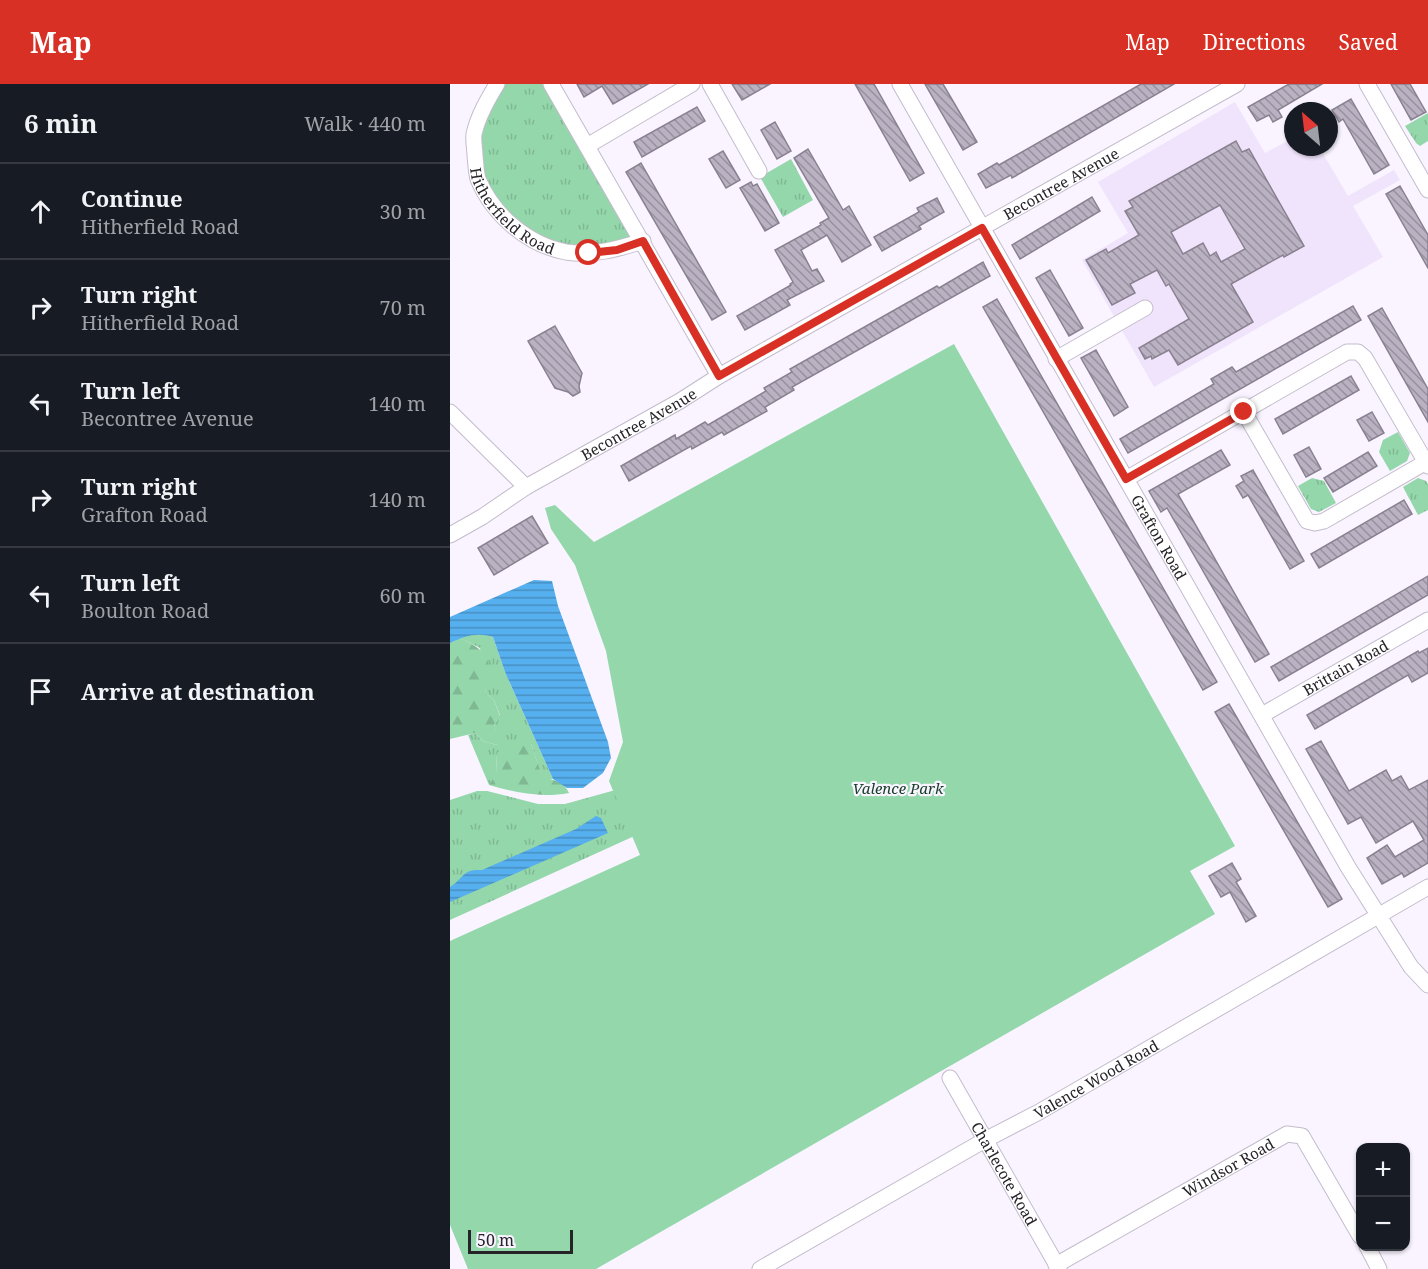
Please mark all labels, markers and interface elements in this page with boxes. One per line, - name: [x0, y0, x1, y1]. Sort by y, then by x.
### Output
- text: Map: [30, 23, 92, 61]
- text: Map: [1125, 28, 1170, 56]
- text: Directions: [1203, 28, 1305, 56]
- text: Saved: [1338, 28, 1398, 56]
- north arrow: [1284, 102, 1338, 156]
- text: 6 min: [24, 105, 98, 141]
- text: Walk · 440 m: [304, 110, 426, 137]
- street label: Becontree Avenue: [999, 143, 1122, 224]
- street label: Hitherfield Road: [466, 166, 558, 259]
- text: Continue: [81, 183, 183, 213]
- icon: ahead: [24, 195, 57, 228]
- text: 30 m: [380, 198, 426, 225]
- text: Hitherfield Road: [81, 213, 239, 240]
- route start: [575, 239, 601, 265]
- text: Turn right: [81, 279, 197, 309]
- icon: right: [24, 291, 57, 324]
- text: 70 m: [380, 294, 426, 321]
- text: Hitherfield Road: [81, 309, 239, 336]
- text: Turn left: [81, 375, 180, 405]
- street label: Becontree Avenue: [577, 383, 700, 464]
- icon: left: [24, 387, 57, 420]
- text: 140 m: [368, 390, 426, 417]
- route end: [1230, 398, 1256, 424]
- text: Becontree Avenue: [81, 405, 254, 432]
- text: Turn right: [81, 471, 197, 501]
- icon: right: [24, 483, 57, 516]
- text: 140 m: [368, 486, 426, 513]
- street label: Grafton Road: [1127, 491, 1192, 583]
- text: Grafton Road: [81, 501, 208, 528]
- text: Turn left: [81, 567, 180, 597]
- icon: left: [24, 579, 57, 612]
- text: 60 m: [380, 582, 426, 609]
- text: Boulton Road: [81, 597, 209, 624]
- street label: Brittain Road: [1299, 635, 1392, 700]
- icon: arrive: [24, 675, 57, 708]
- text: Arrive at destination: [81, 676, 315, 706]
- park label: Valence Park: [853, 778, 944, 798]
- street label: Valence Wood Road: [1030, 1035, 1162, 1123]
- street label: Charlecote Road: [967, 1118, 1042, 1229]
- street label: Windsor Road: [1179, 1133, 1278, 1201]
- map controls: [1356, 1143, 1410, 1251]
- button: +: [1356, 1143, 1410, 1197]
- button: −: [1356, 1197, 1410, 1251]
- scale bar: [468, 1227, 573, 1254]
- text: 50 m: [477, 1229, 514, 1251]

